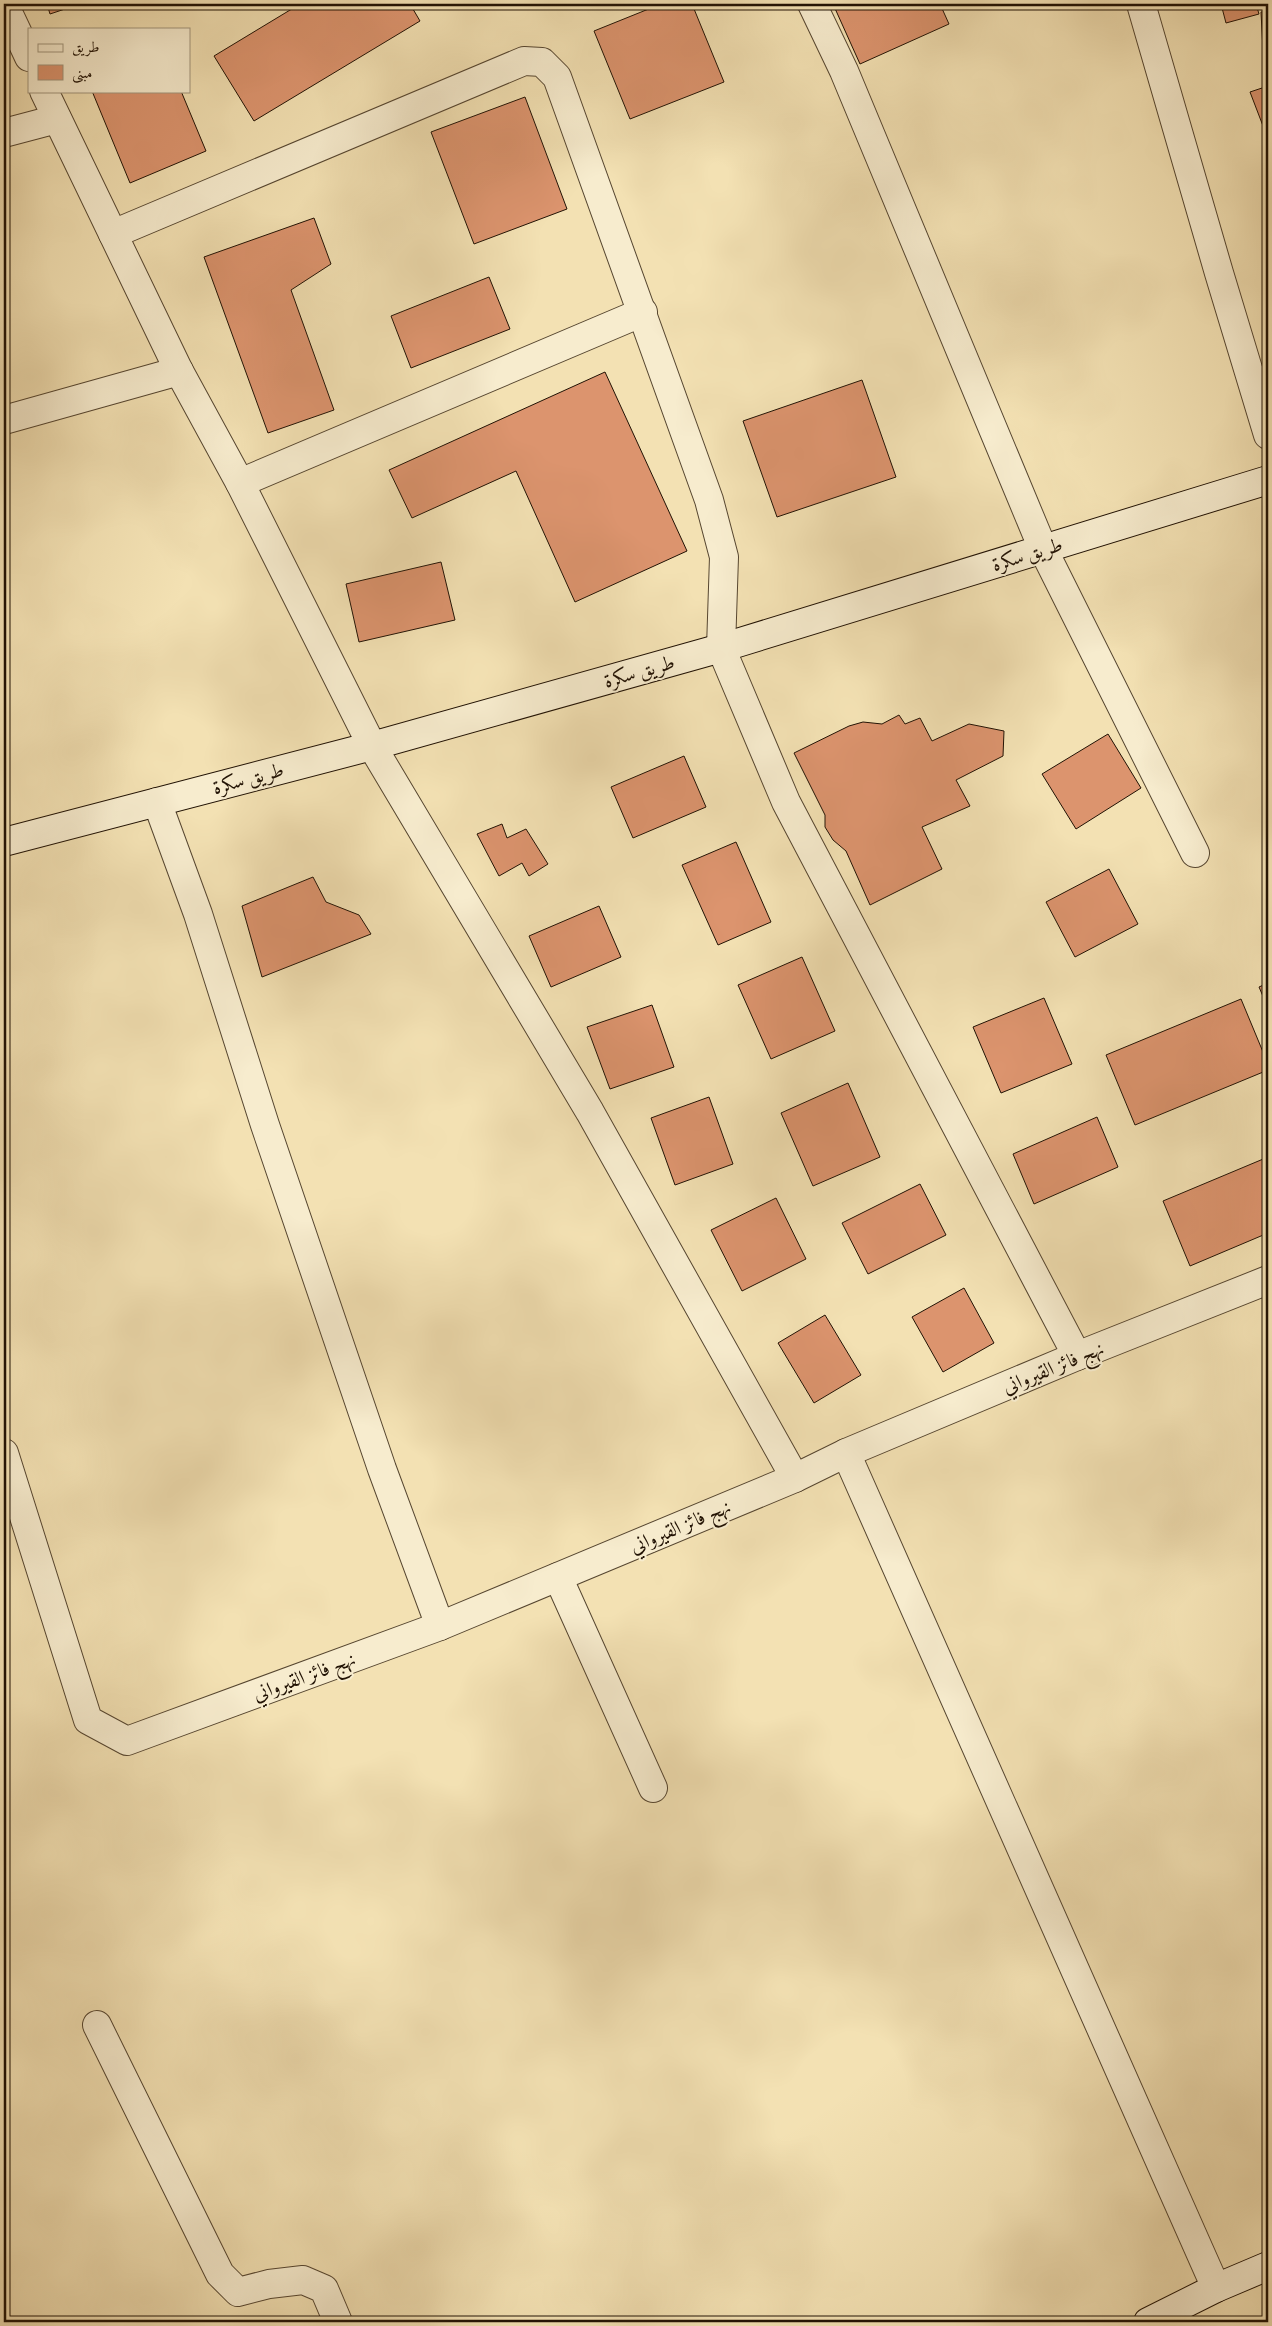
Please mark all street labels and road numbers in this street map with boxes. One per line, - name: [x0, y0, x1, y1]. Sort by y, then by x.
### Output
- street label: طريق سكرة: [989, 532, 1067, 581]
- street label: طريق سكرة: [601, 649, 679, 697]
- street label: طريق سكرة: [210, 757, 288, 804]
- street label: نهج فائز القيرواني: [999, 1336, 1110, 1404]
- street label: نهج فائز القيرواني: [626, 1494, 737, 1564]
- street label: نهج فائز القيرواني: [249, 1646, 361, 1711]

